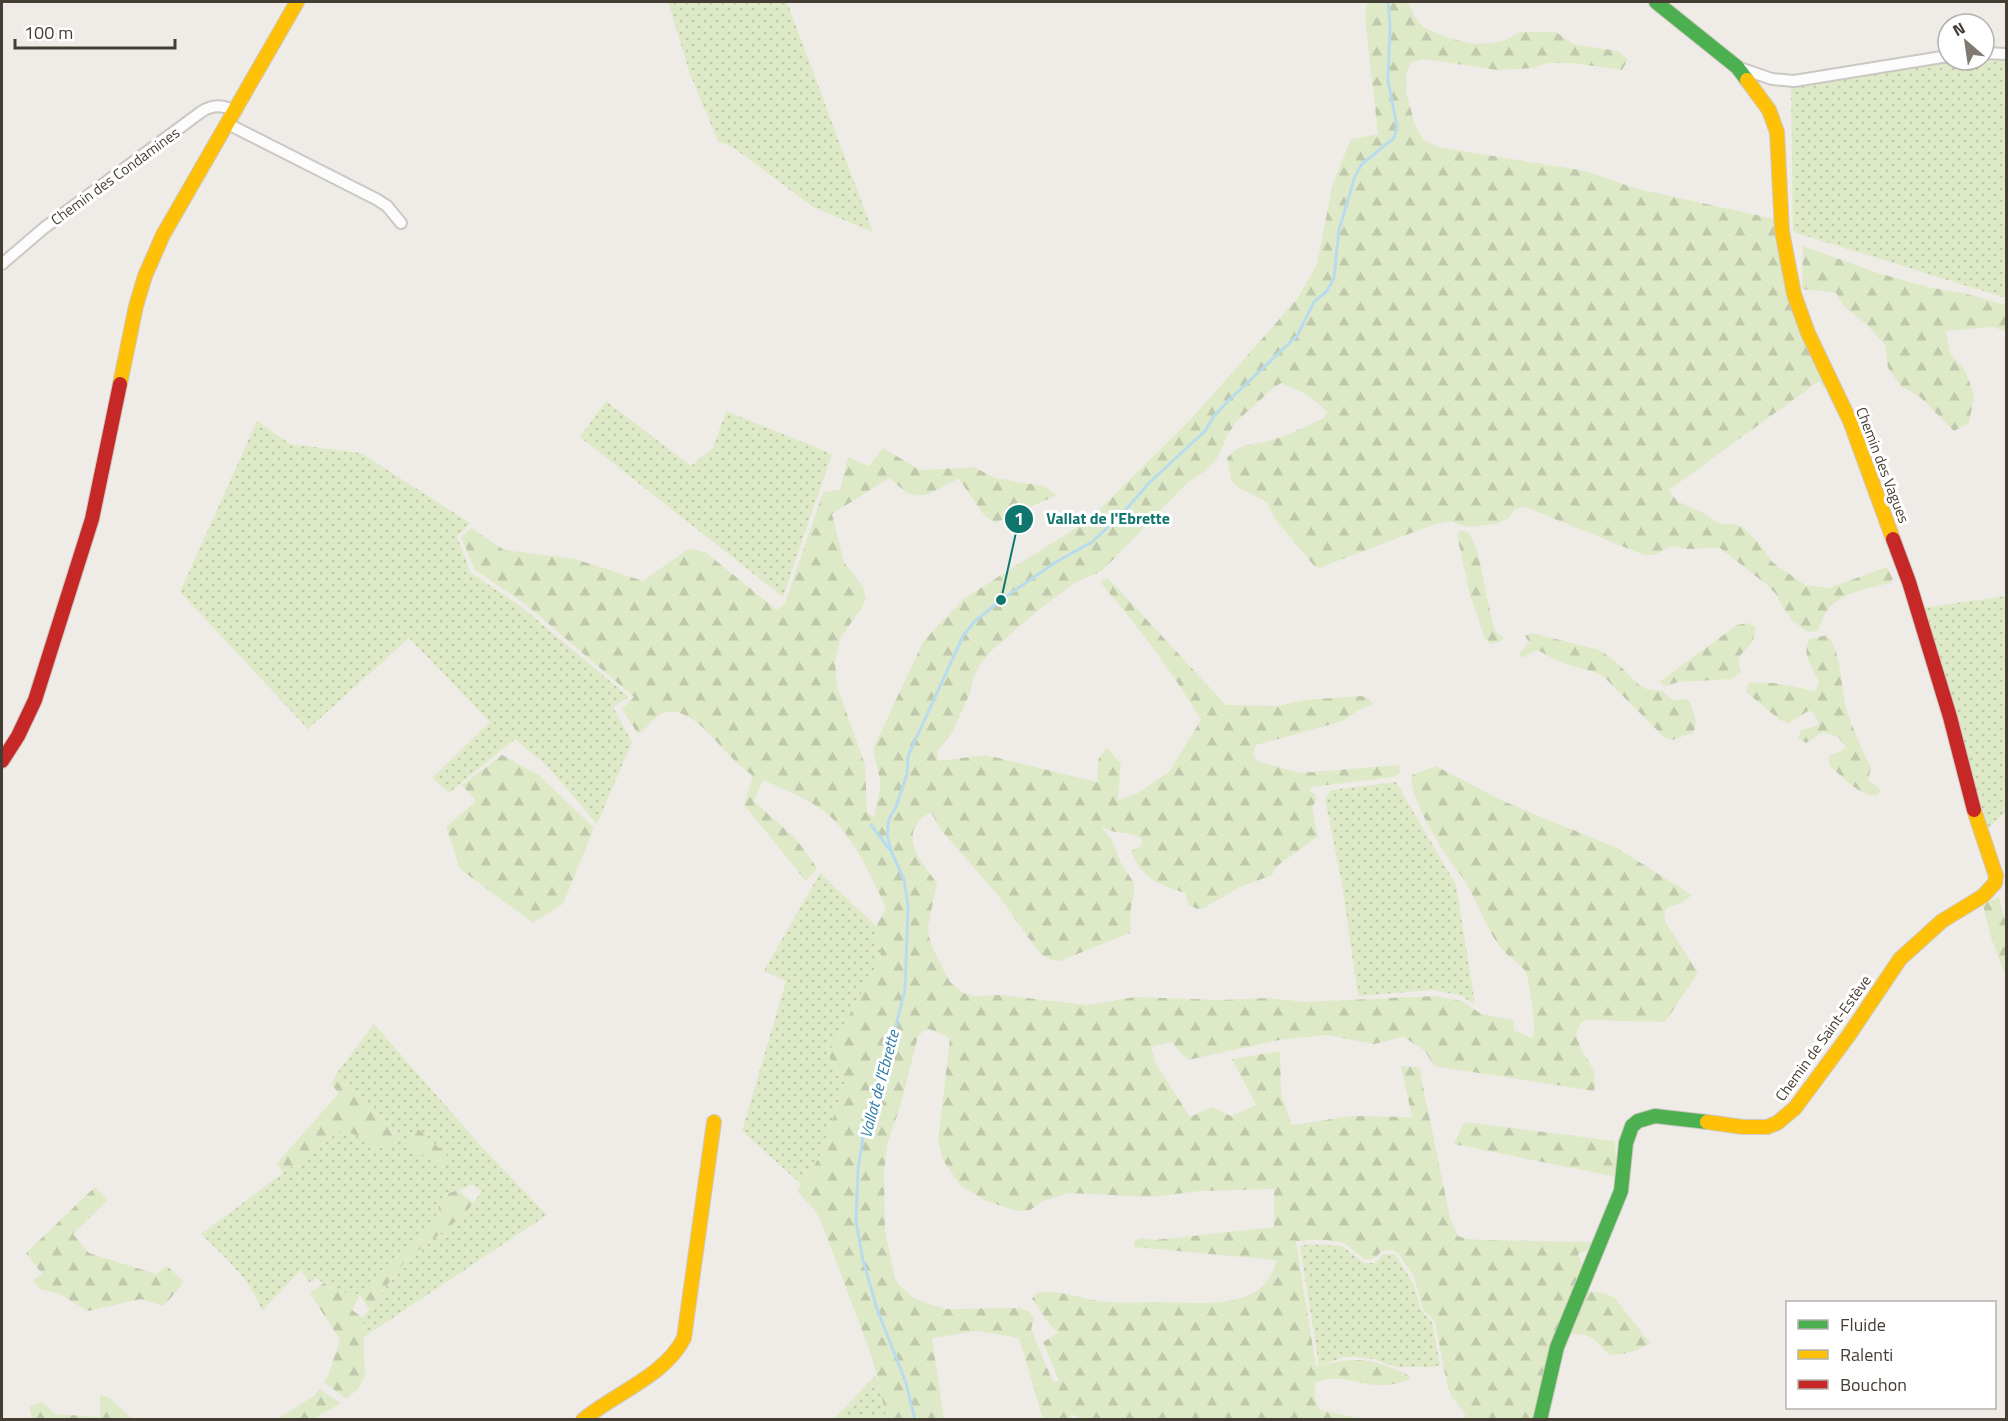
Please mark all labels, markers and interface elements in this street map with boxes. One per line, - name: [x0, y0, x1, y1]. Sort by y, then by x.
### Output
- scale bar: [15, 12, 176, 50]
- north arrow: [1936, 12, 1996, 72]
- text: N: [1948, 16, 1969, 42]
- text: 100 m: [24, 19, 73, 46]
- street label: Chemin des Condamines: [46, 121, 184, 231]
- street label: Chemin des Vagues: [1850, 404, 1916, 526]
- callout: Vallat de l'Ebrette: [1004, 502, 1182, 536]
- text: 1: [1014, 505, 1024, 532]
- text: Vallat de l'Ebrette: [1046, 506, 1170, 530]
- street label: Chemin de Saint-Estève: [1769, 970, 1877, 1106]
- water label: Vallat de l'Ebrette: [853, 1026, 905, 1140]
- legend: [1786, 1301, 1996, 1409]
- text: Fluide: [1840, 1311, 1886, 1338]
- text: Ralenti: [1840, 1341, 1893, 1368]
- text: Bouchon: [1840, 1371, 1907, 1398]

